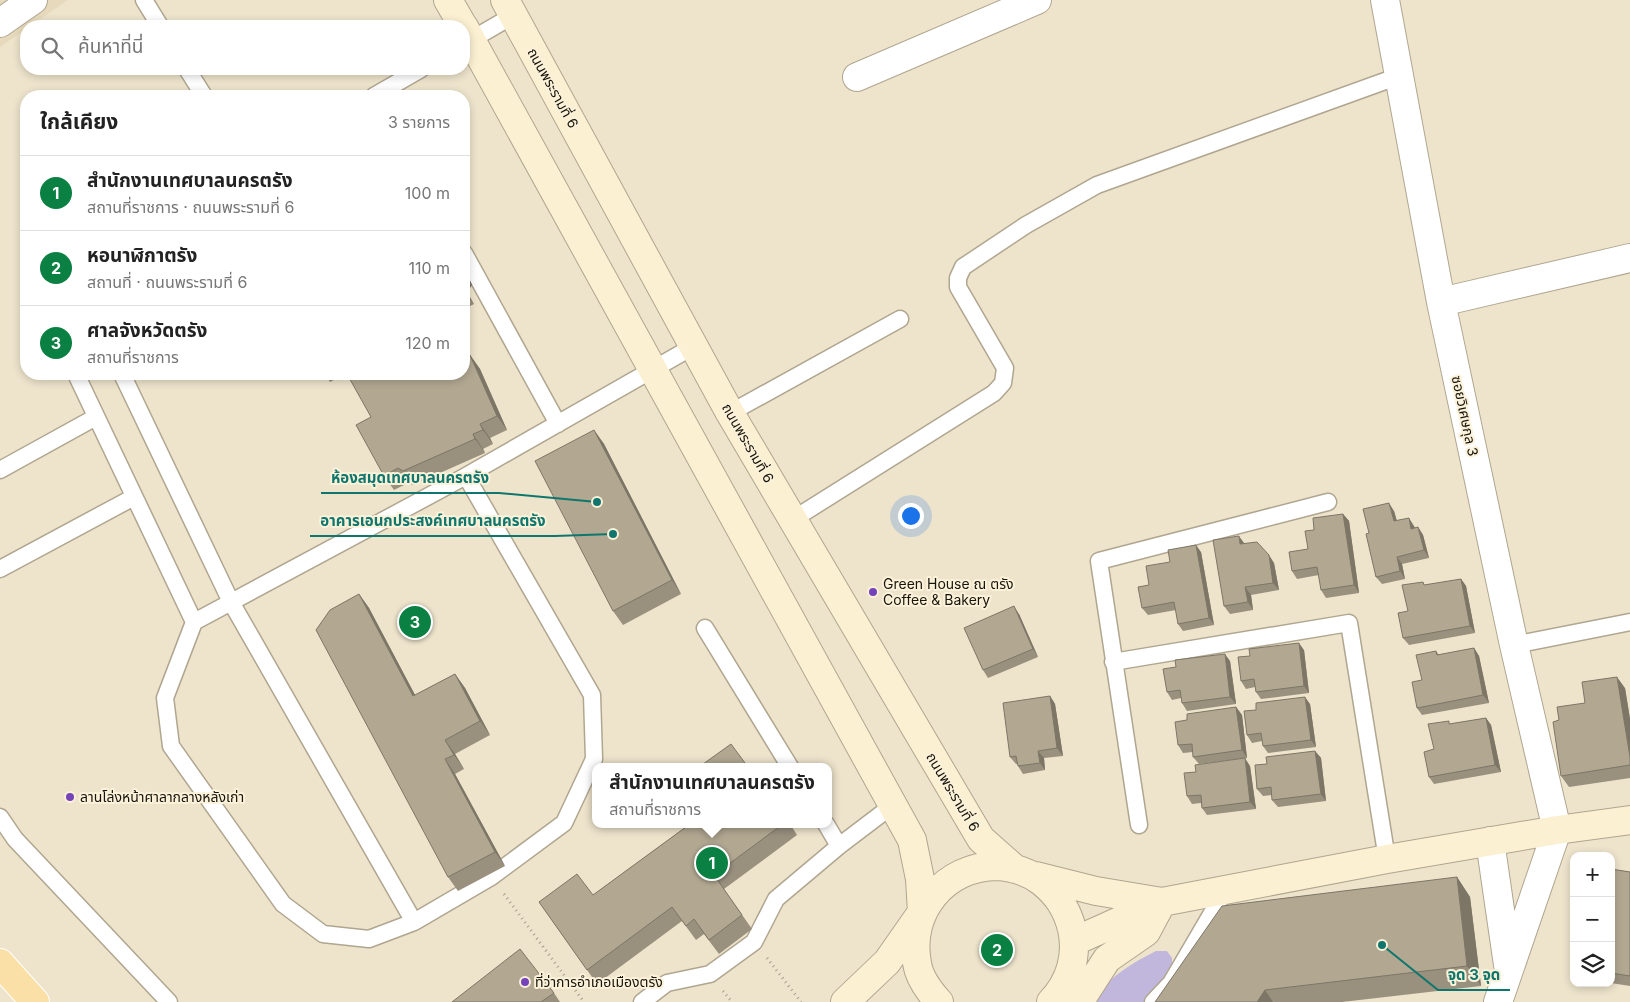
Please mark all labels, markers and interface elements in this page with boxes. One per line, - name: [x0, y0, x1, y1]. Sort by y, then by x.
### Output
- search box: [20, 20, 470, 75]
- icon: search: [38, 34, 66, 62]
- text: ค้นหาที่นี่: [78, 35, 143, 58]
- street label: ถนนพระรามที่ 6: [524, 44, 583, 131]
- text: ใกล้เคียง: [40, 109, 118, 134]
- text: 3 รายการ: [388, 112, 450, 132]
- text: สำนักงานเทศบาลนครตรัง: [87, 169, 293, 192]
- text: 1: [53, 183, 59, 203]
- text: 100 m: [405, 183, 450, 203]
- text: สถานที่ราชการ · ถนนพระรามที่ 6: [87, 197, 294, 217]
- text: หอนาฬิกาตรัง: [87, 244, 197, 267]
- text: 2: [51, 258, 61, 278]
- text: 110 m: [408, 258, 450, 278]
- text: สถานที่ · ถนนพระรามที่ 6: [87, 272, 247, 292]
- text: ศาลจังหวัดตรัง: [87, 319, 207, 342]
- text: 3: [51, 333, 61, 353]
- text: 120 m: [405, 333, 450, 353]
- text: สถานที่ราชการ: [87, 347, 179, 367]
- street label: ซอยวิเศษกุล 3: [1448, 374, 1482, 458]
- street label: ถนนพระรามที่ 6: [719, 399, 779, 486]
- callout: ห้องสมุดเทศบาลนครตรัง: [321, 463, 499, 493]
- text: ห้องสมุดเทศบาลนครตรัง: [331, 468, 489, 487]
- your location: [898, 503, 924, 529]
- callout: อาคารเอนกประสงค์เทศบาลนครตรัง: [310, 506, 555, 536]
- text: อาคารเอนกประสงค์เทศบาลนครตรัง: [320, 511, 546, 530]
- place label: Green House ณ ตรัง Coffee & Bakery: [883, 575, 1014, 608]
- marker: Green House ณ ตรัง Coffee & Bakery: [867, 586, 879, 598]
- pin: 3: [399, 603, 431, 641]
- street label: ถนนพระรามที่ 6: [923, 749, 985, 834]
- popup: [592, 763, 832, 828]
- text: สำนักงานเทศบาลนครตรัง: [609, 771, 815, 794]
- place label: ลานโล่งหน้าศาลากลางหลังเก่า: [80, 788, 244, 805]
- marker: ลานโล่งหน้าศาลากลางหลังเก่า: [64, 791, 76, 803]
- text: สถานที่ราชการ: [609, 799, 701, 819]
- pin: 1: [696, 844, 728, 882]
- map controls: [1570, 852, 1615, 987]
- button: +: [1570, 852, 1615, 897]
- button: −: [1570, 897, 1615, 942]
- pin: 2: [981, 931, 1013, 969]
- button: layers: [1570, 942, 1615, 987]
- callout: จุด 3 จุด: [1438, 960, 1510, 990]
- text: จุด 3 จุด: [1448, 965, 1500, 984]
- place label: ที่ว่าการอำเภอเมืองตรัง: [535, 972, 663, 990]
- marker: ที่ว่าการอำเภอเมืองตรัง: [519, 976, 531, 988]

